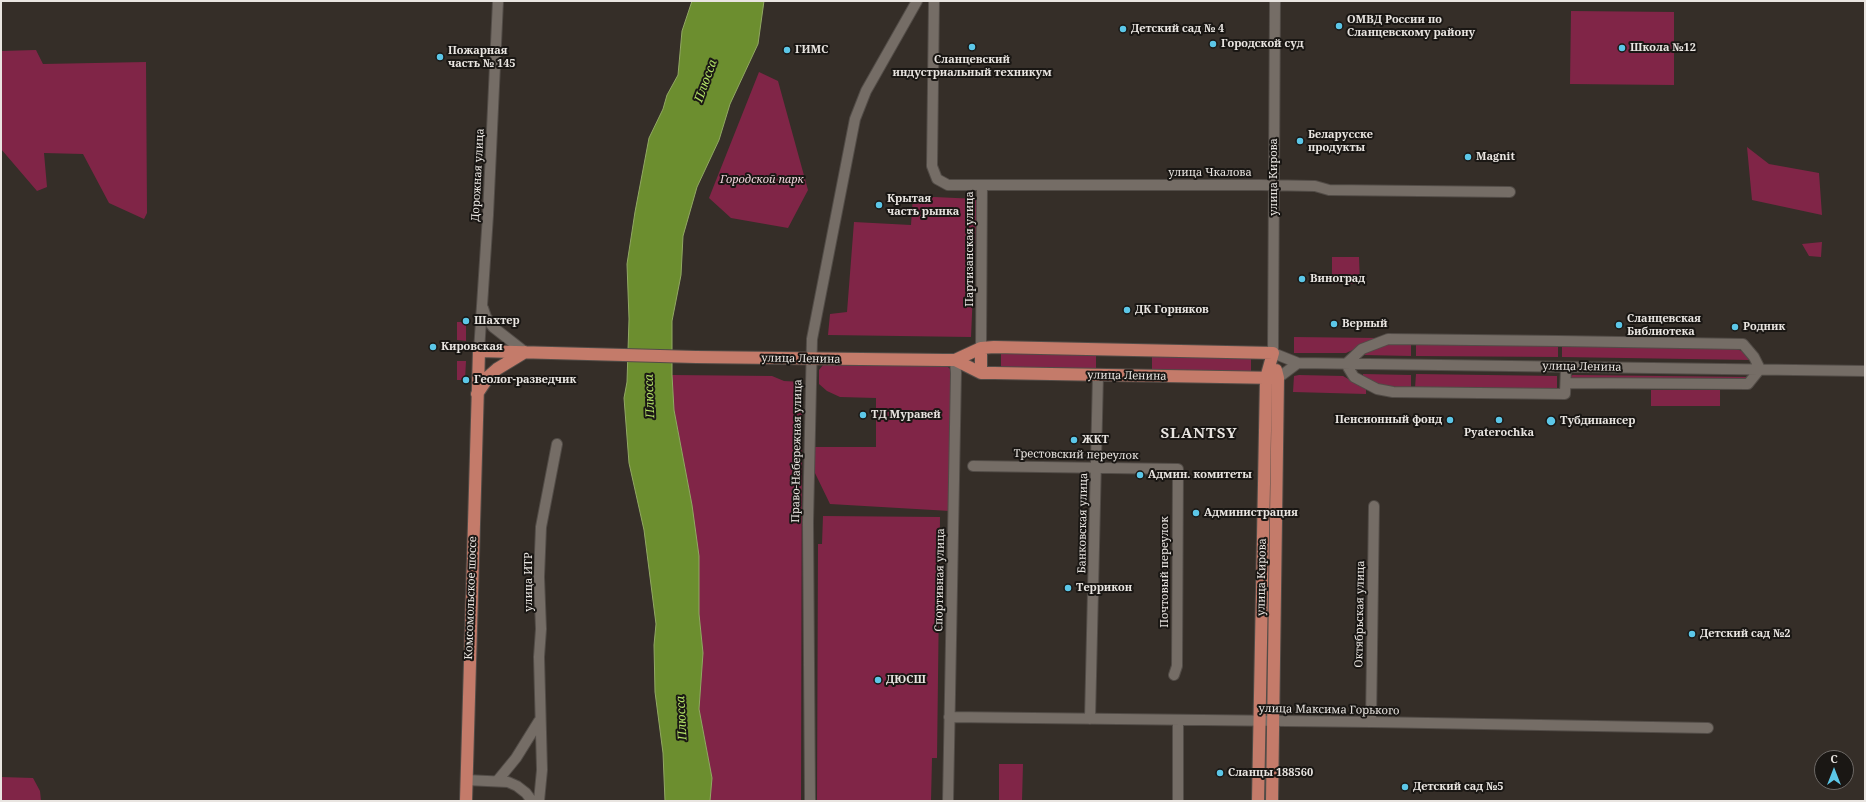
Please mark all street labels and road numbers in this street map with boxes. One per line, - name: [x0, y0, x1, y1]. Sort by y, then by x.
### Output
- street label: Дорожная улица: [469, 128, 487, 222]
- street label: улица Кирова: [1267, 138, 1281, 216]
- street label: улица Чкалова: [1168, 166, 1252, 180]
- street label: Партизанская улица: [963, 191, 977, 307]
- street label: улица Ленина: [761, 352, 841, 366]
- street label: улица Ленина: [1542, 360, 1622, 374]
- street label: улица Ленина: [1087, 369, 1167, 383]
- street label: Право-Набережная улица: [789, 379, 805, 523]
- street label: Трестовский переулок: [1013, 447, 1139, 463]
- street label: Банковская улица: [1076, 472, 1090, 574]
- street label: Почтовый переулок: [1158, 516, 1172, 628]
- street label: Спортивная улица: [932, 528, 948, 632]
- street label: Комсомольское шоссе: [462, 536, 480, 660]
- street label: улица Кирова: [1255, 538, 1269, 616]
- street label: улица ИТР: [522, 552, 536, 612]
- street label: Октябрьская улица: [1352, 560, 1368, 668]
- street label: улица Максима Горького: [1258, 702, 1400, 718]

